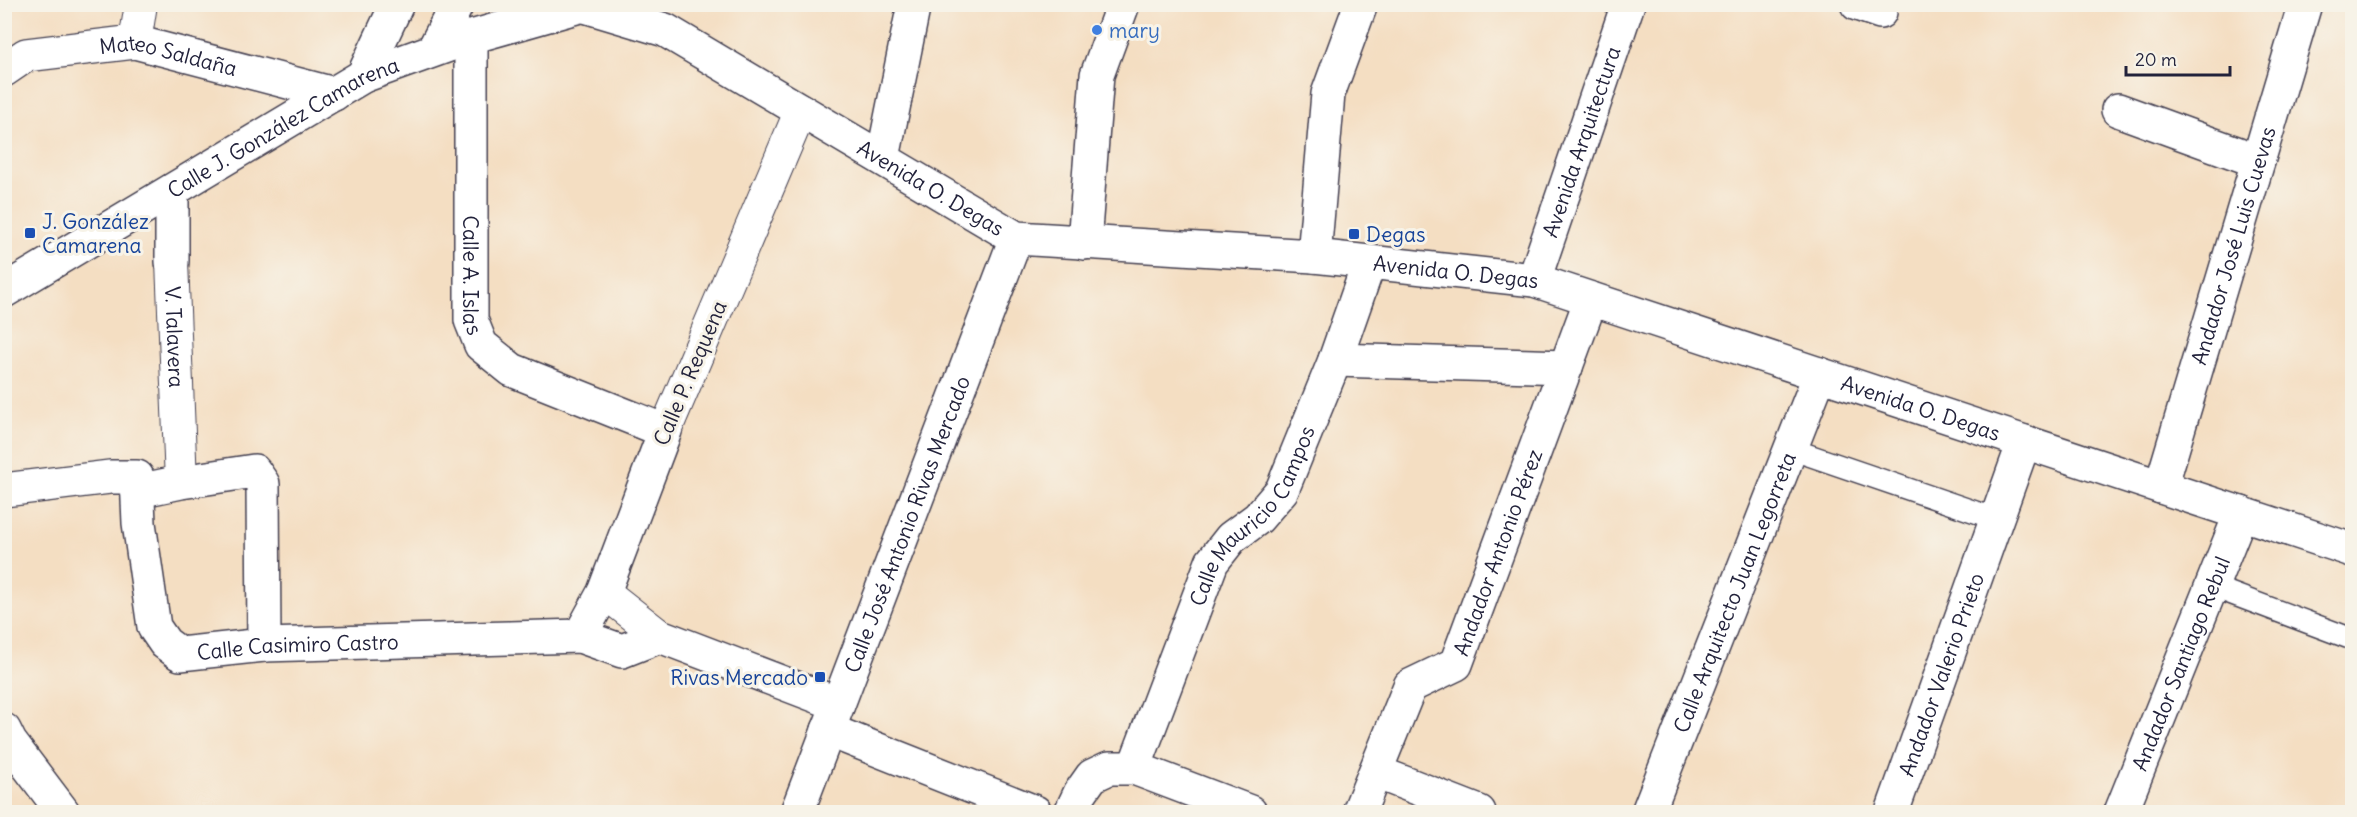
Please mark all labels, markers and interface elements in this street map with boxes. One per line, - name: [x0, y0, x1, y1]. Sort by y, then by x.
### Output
- place label: mary: [1109, 17, 1160, 44]
- marker: mary: [1090, 23, 1104, 37]
- street label: Mateo Saldaña: [98, 29, 240, 82]
- scale bar: [2126, 39, 2230, 77]
- street label: Avenida Arquitectura: [1536, 43, 1626, 241]
- text: 20 m: [2135, 48, 2177, 71]
- street label: Calle J. González Camarena: [162, 51, 402, 204]
- street label: Andador José Luis Cuevas: [2185, 123, 2281, 368]
- street label: Avenida O. Degas: [853, 134, 1009, 242]
- place label: J. González Camarena: [42, 208, 149, 259]
- street label: Calle A. Islas: [458, 215, 489, 339]
- place label: Degas: [1366, 221, 1425, 248]
- marker: J. González Camarena: [23, 226, 37, 240]
- marker: Degas: [1347, 227, 1361, 241]
- street label: Avenida O. Degas: [1372, 249, 1540, 294]
- street label: V. Talavera: [159, 286, 191, 388]
- street label: Calle P. Requena: [647, 296, 733, 450]
- street label: Avenida O. Degas: [1838, 369, 2004, 446]
- street label: Calle José Antonio Rivas Mercado: [838, 372, 976, 677]
- street label: Calle Mauricio Campos: [1183, 422, 1320, 610]
- street label: Andador Antonio Pérez: [1447, 445, 1548, 659]
- street label: Calle Arquitecto Juan Legorreta: [1667, 448, 1802, 737]
- street label: Andador Santiago Rebul: [2126, 552, 2236, 775]
- street label: Andador Valerio Prieto: [1892, 569, 1990, 780]
- street label: Calle Casimiro Castro: [195, 628, 399, 666]
- place label: Rivas Mercado: [670, 664, 808, 691]
- marker: Rivas Mercado: [813, 670, 827, 684]

